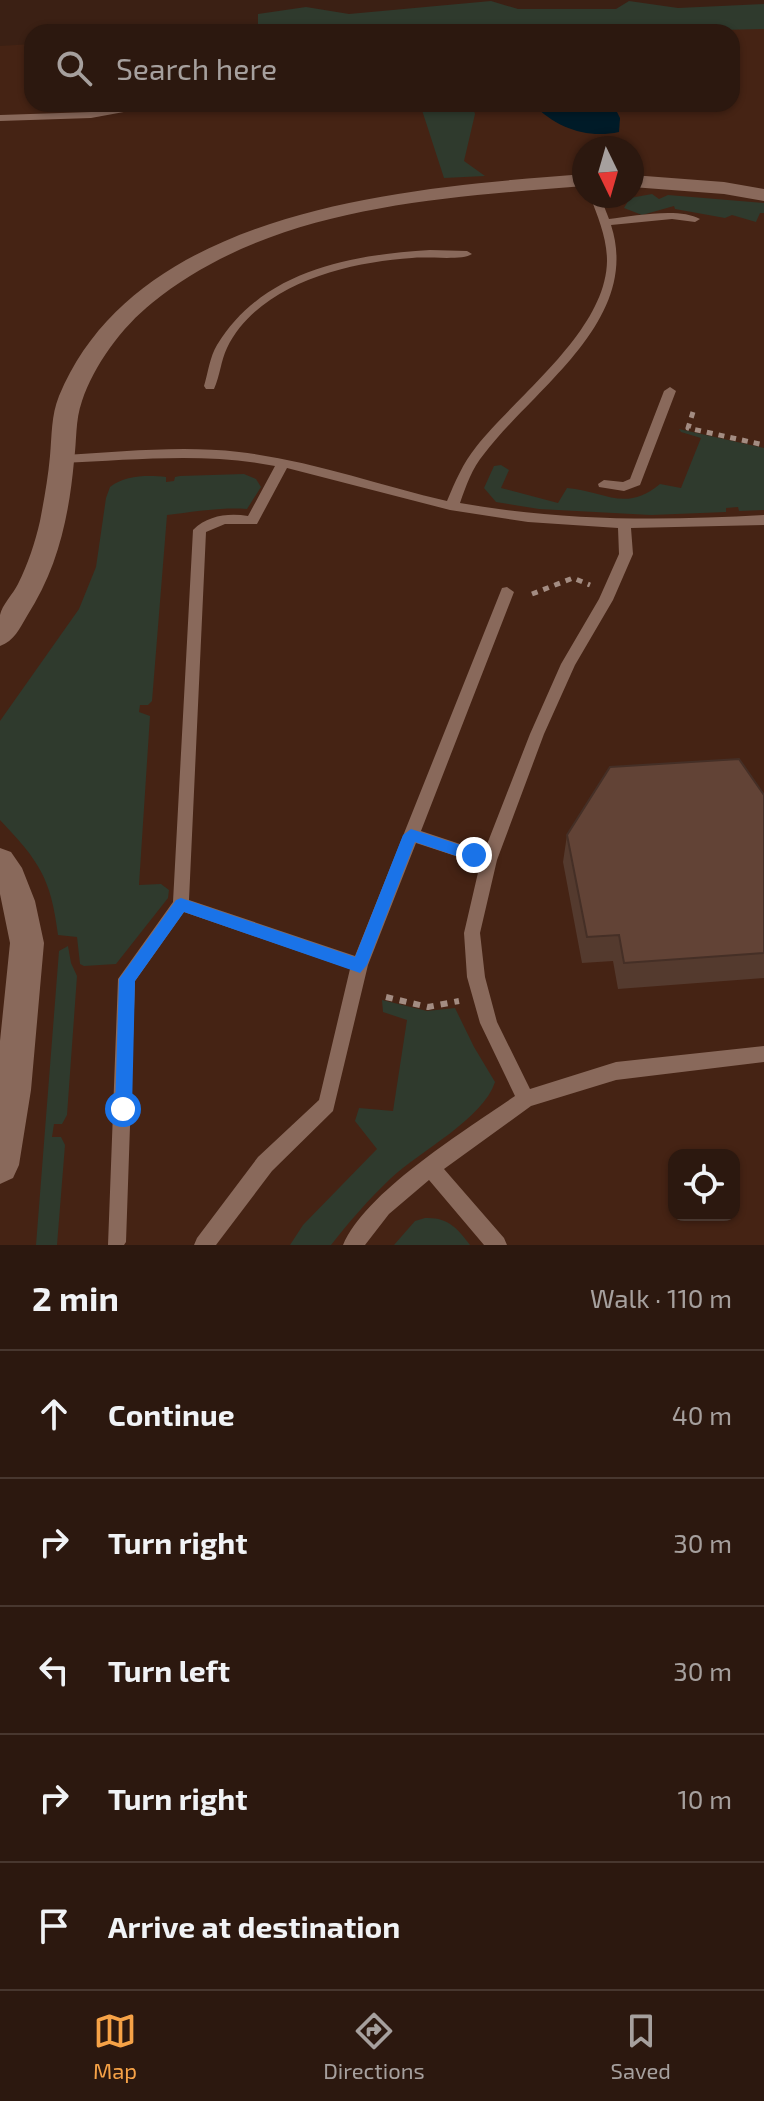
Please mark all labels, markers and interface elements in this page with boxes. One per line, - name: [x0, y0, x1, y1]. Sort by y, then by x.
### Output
- search box: [24, 24, 740, 112]
- icon: search: [52, 46, 96, 90]
- text: Search here: [116, 50, 277, 86]
- north arrow: [572, 136, 644, 208]
- route end: [456, 837, 492, 873]
- route start: [105, 1091, 141, 1127]
- map controls: [668, 1149, 740, 1221]
- button: locate: [668, 1149, 740, 1221]
- text: 2 min: [32, 1277, 119, 1318]
- text: Walk · 110 m: [590, 1282, 732, 1313]
- icon: ahead: [32, 1392, 76, 1436]
- text: Continue: [108, 1396, 235, 1432]
- text: 40 m: [672, 1399, 732, 1430]
- icon: right: [32, 1520, 76, 1564]
- text: Turn right: [108, 1524, 248, 1560]
- text: 30 m: [673, 1527, 732, 1558]
- icon: left: [32, 1648, 76, 1692]
- text: Turn left: [108, 1652, 230, 1688]
- text: 30 m: [673, 1655, 732, 1686]
- icon: right: [32, 1776, 76, 1820]
- text: Turn right: [108, 1780, 248, 1816]
- text: 10 m: [677, 1783, 732, 1814]
- icon: arrive: [32, 1904, 76, 1948]
- text: Arrive at destination: [108, 1908, 400, 1944]
- tab: Map: [93, 2009, 137, 2083]
- tab: Directions: [323, 2009, 425, 2083]
- tab: Saved: [611, 2009, 671, 2083]

